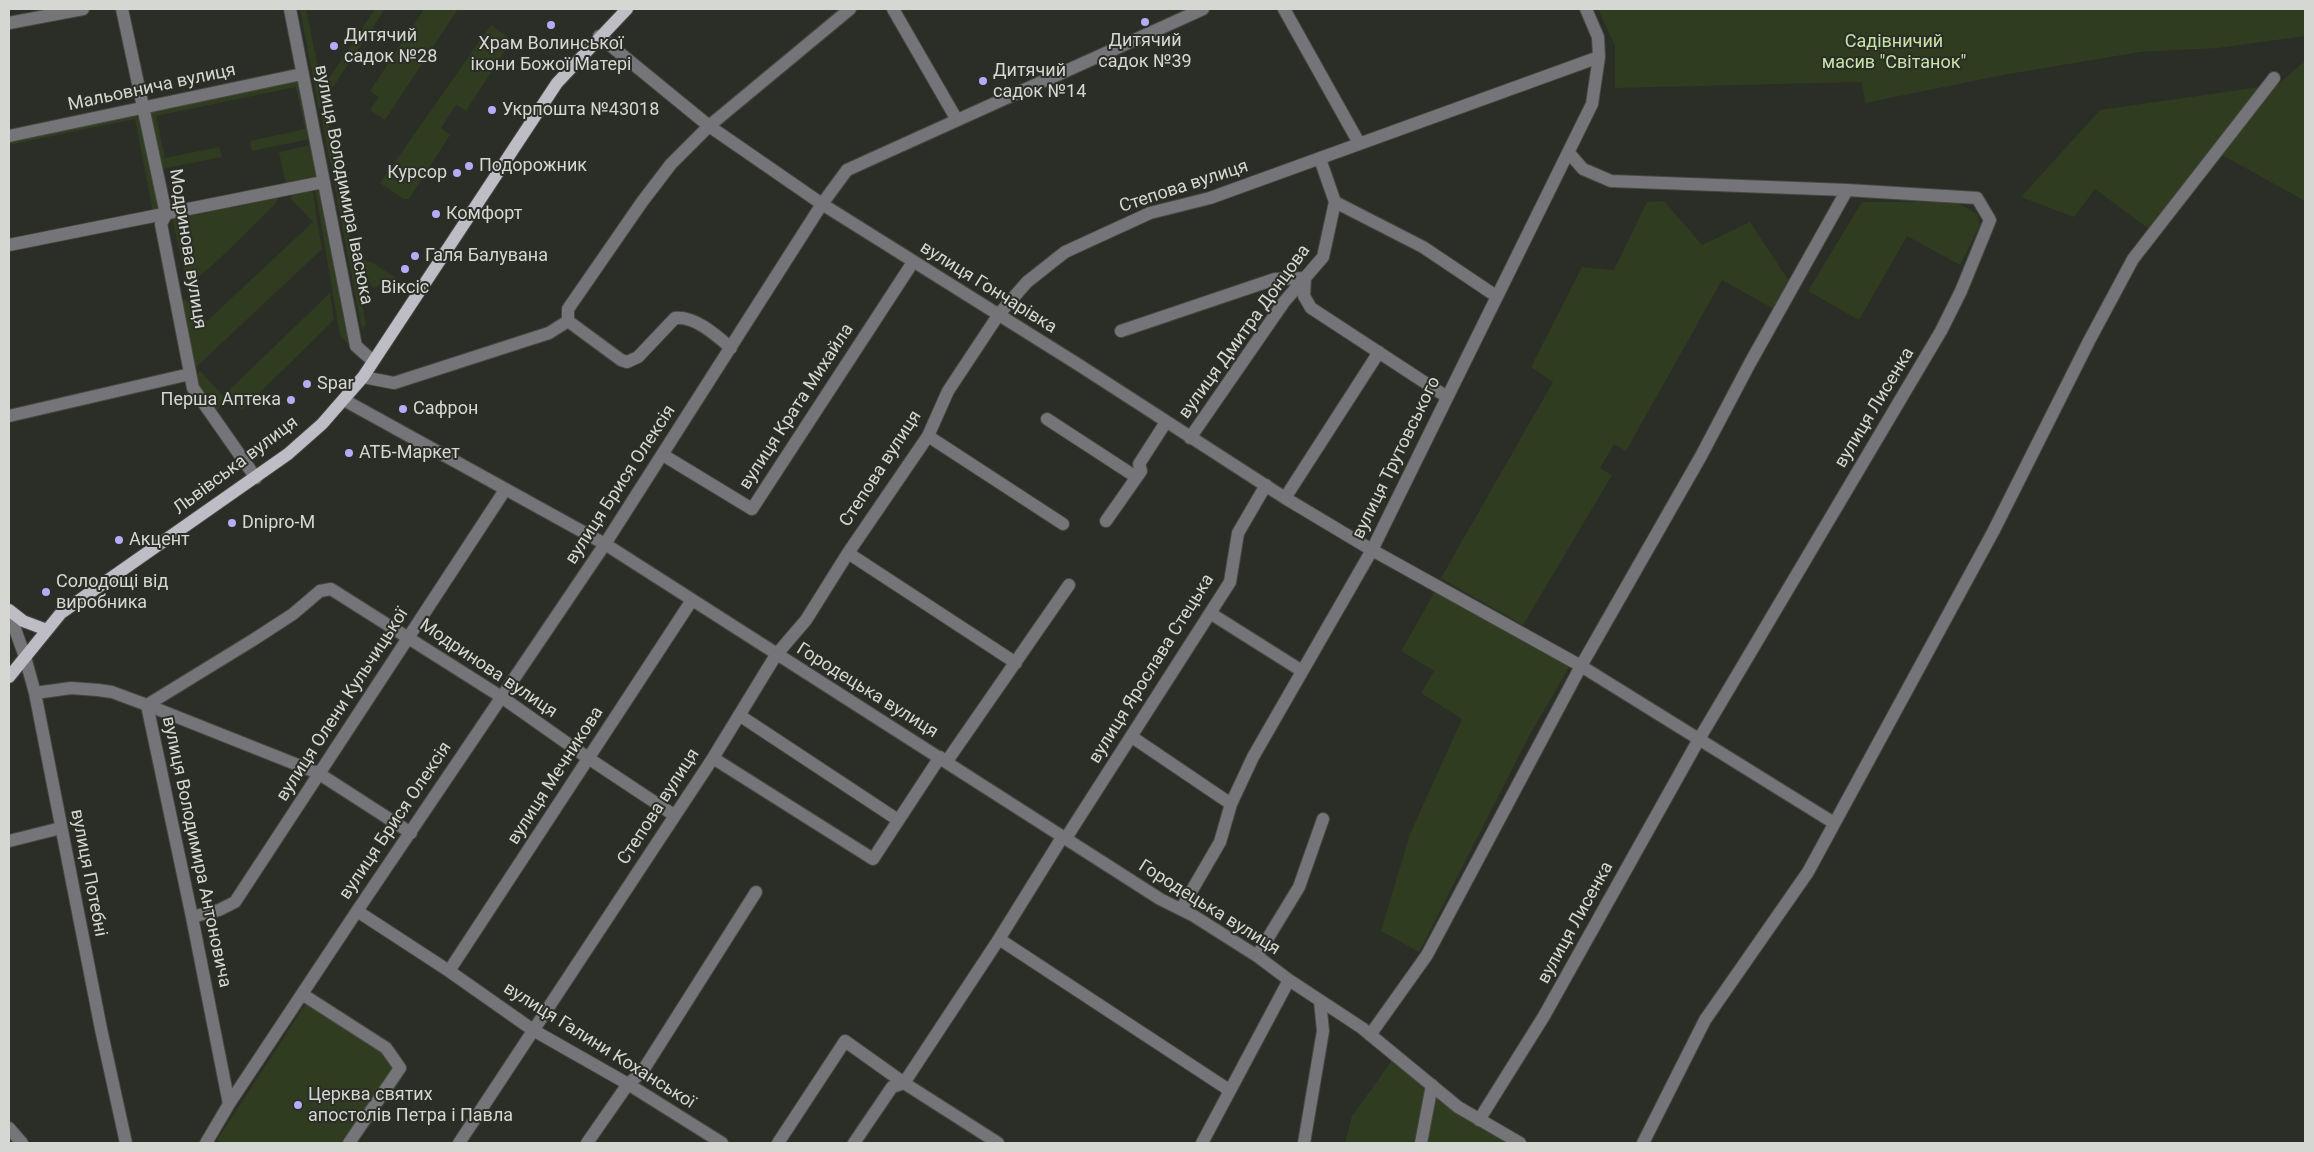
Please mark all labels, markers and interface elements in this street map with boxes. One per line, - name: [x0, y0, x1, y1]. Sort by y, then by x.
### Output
- marker: Дитячий садок №39: [1139, 16, 1151, 28]
- marker: Храм Волинської ікони Божої Матері: [545, 19, 557, 31]
- place label: Дитячий садок №28: [344, 25, 437, 68]
- place label: Дитячий садок №39: [1098, 30, 1192, 72]
- park label: Садівничий масив "Світанок": [1822, 31, 1966, 74]
- place label: Храм Волинської ікони Божої Матері: [471, 33, 631, 76]
- marker: Дитячий садок №28: [328, 40, 340, 52]
- street label: Мальовнича вулиця: [66, 60, 238, 116]
- place label: Дитячий садок №14: [993, 60, 1086, 102]
- street label: вулиця Володимира Івасюка: [309, 63, 377, 307]
- marker: Дитячий садок №14: [977, 75, 989, 87]
- place label: Укрпошта №43018: [502, 99, 659, 121]
- marker: Укрпошта №43018: [486, 104, 498, 116]
- place label: Подорожник: [479, 155, 587, 177]
- street label: Степова вулиця: [1117, 156, 1251, 218]
- marker: Подорожник: [463, 160, 475, 172]
- place label: Курсор: [387, 162, 447, 184]
- street label: Модринова вулиця: [164, 167, 210, 331]
- marker: Курсор: [451, 167, 463, 179]
- place label: Комфорт: [446, 203, 522, 225]
- marker: Комфорт: [430, 208, 442, 220]
- street label: вулиця Гончарівка: [916, 237, 1060, 339]
- street label: вулиця Дмитра Донцова: [1175, 241, 1315, 423]
- place label: Галя Балувана: [425, 245, 548, 267]
- marker: Галя Балувана: [409, 250, 421, 262]
- marker: Віксіс: [399, 263, 411, 275]
- place label: Віксіс: [381, 277, 429, 299]
- street label: вулиця Крата Михайла: [735, 320, 859, 494]
- street label: вулиця Лисенка: [1831, 344, 1919, 472]
- place label: Spar: [317, 373, 354, 395]
- street label: вулиця Трутовського: [1348, 373, 1446, 543]
- marker: Spar: [301, 378, 313, 390]
- place label: Перша Аптека: [161, 389, 281, 411]
- marker: Перша Аптека: [285, 394, 297, 406]
- place label: Сафрон: [413, 398, 478, 420]
- street label: вулиця Брися Олексія: [561, 401, 681, 569]
- marker: Сафрон: [397, 403, 409, 415]
- street label: Степова вулиця: [835, 407, 927, 531]
- street label: Львівська вулиця: [169, 412, 303, 520]
- place label: АТБ-Маркет: [359, 442, 460, 464]
- marker: АТБ-Маркет: [343, 447, 355, 459]
- place label: Dnipro-M: [242, 512, 315, 534]
- marker: Dnipro-M: [226, 517, 238, 529]
- place label: Акцент: [129, 529, 190, 551]
- marker: Акцент: [113, 534, 125, 546]
- street label: вулиця Ярослава Стецька: [1085, 570, 1219, 768]
- place label: Солодощі від виробника: [56, 571, 168, 614]
- marker: Солодощі від виробника: [40, 586, 52, 598]
- street label: вулиця Олени Кульчицької: [272, 604, 414, 806]
- street label: Модринова вулиця: [415, 615, 561, 723]
- street label: Городецька вулиця: [792, 639, 942, 743]
- street label: вулиця Мечникова: [503, 703, 609, 849]
- street label: вулиця Володимира Антоновича: [157, 714, 235, 990]
- street label: вулиця Брися Олексія: [335, 738, 457, 904]
- street label: Степова вулиця: [613, 745, 705, 869]
- street label: вулиця Потебні: [65, 808, 111, 938]
- street label: Городецька вулиця: [1134, 856, 1284, 960]
- street label: вулиця Лисенка: [1534, 858, 1618, 988]
- street label: вулиця Галини Коханської: [499, 978, 699, 1114]
- place label: Церква святих апостолів Петра і Павла: [308, 1084, 513, 1126]
- marker: Церква святих апостолів Петра і Павла: [292, 1099, 304, 1111]

